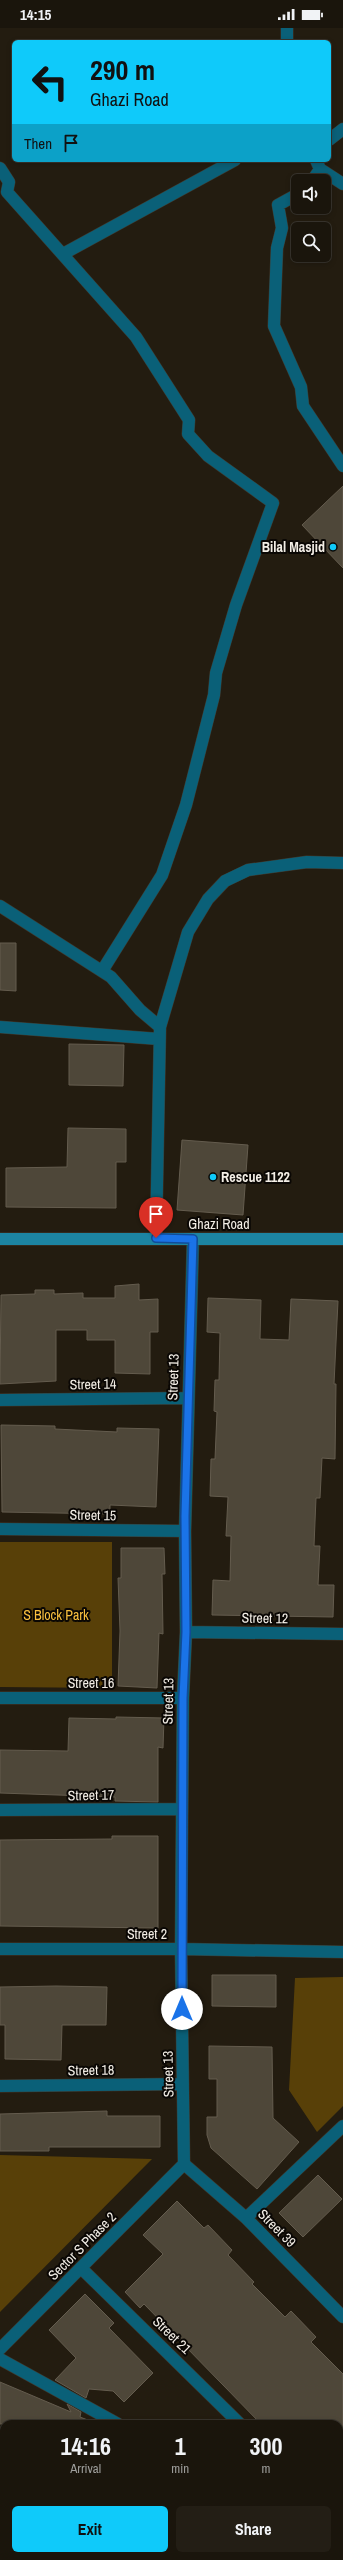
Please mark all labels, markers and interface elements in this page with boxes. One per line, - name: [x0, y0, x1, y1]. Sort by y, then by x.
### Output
- text: 14:15: [20, 4, 51, 25]
- text: 290 m: [90, 51, 155, 89]
- icon: left: [24, 56, 76, 108]
- text: Ghazi Road: [90, 87, 169, 112]
- icon: arrive: [60, 132, 82, 154]
- text: Then: [24, 133, 52, 154]
- map controls: [291, 174, 331, 262]
- button: sound: [291, 174, 331, 214]
- button: search: [291, 222, 331, 262]
- place label: Bilal Masjid: [262, 538, 325, 556]
- marker: Bilal Masjid: [328, 542, 338, 552]
- place label: Rescue 1122: [221, 1168, 290, 1186]
- marker: Rescue 1122: [208, 1172, 218, 1182]
- pin: [139, 1197, 173, 1238]
- icon: arrive: [145, 1203, 167, 1225]
- street label: Ghazi Road: [188, 1215, 250, 1233]
- street label: Street 13: [163, 1353, 183, 1401]
- street label: Street 14: [70, 1375, 117, 1393]
- street label: Street 15: [70, 1506, 116, 1524]
- park label: S Block Park: [23, 1606, 89, 1624]
- street label: Street 12: [242, 1609, 288, 1627]
- street label: Street 16: [68, 1674, 114, 1692]
- street label: Street 13: [159, 1678, 177, 1724]
- street label: Street 17: [68, 1786, 114, 1804]
- street label: Street 2: [127, 1925, 167, 1943]
- position arrow: [161, 1988, 203, 2030]
- street label: Street 13: [159, 2051, 177, 2097]
- street label: Street 18: [68, 2061, 114, 2079]
- street label: Street 39: [254, 2205, 300, 2251]
- street label: Sector S Phase 2: [44, 2208, 120, 2284]
- street label: Street 21: [149, 2312, 195, 2358]
- text: 14:16: [61, 2430, 111, 2462]
- text: 1: [175, 2430, 186, 2462]
- text: 300: [250, 2430, 282, 2462]
- text: Arrival: [70, 2460, 101, 2477]
- text: min: [171, 2460, 189, 2477]
- text: m: [262, 2460, 270, 2477]
- button: Exit: [12, 2506, 168, 2552]
- button: Share: [176, 2506, 331, 2552]

